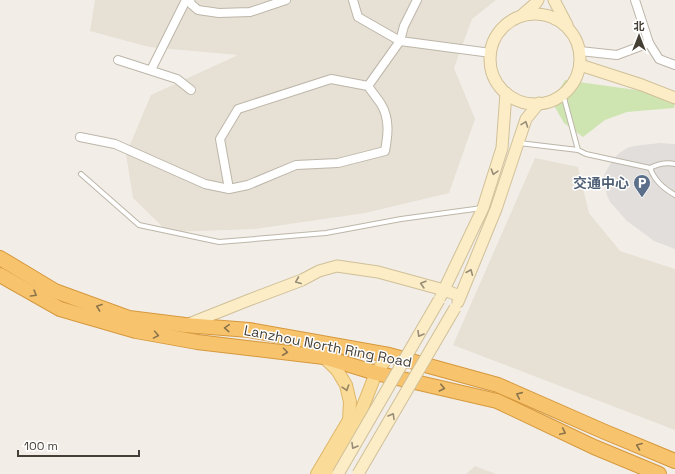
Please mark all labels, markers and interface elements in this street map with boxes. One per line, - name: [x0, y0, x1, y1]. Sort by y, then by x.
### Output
- north arrow: [619, 16, 659, 56]
- text: 北: [634, 19, 645, 33]
- one-way arrow: [520, 121, 529, 128]
- one-way arrow: [490, 169, 499, 176]
- parking icon: 交通中心: [632, 173, 652, 198]
- place label: 交通中心: [573, 174, 629, 192]
- one-way arrow: [466, 269, 474, 276]
- one-way arrow: [295, 277, 302, 285]
- one-way arrow: [420, 280, 427, 289]
- one-way arrow: [30, 290, 37, 297]
- one-way arrow: [96, 303, 103, 312]
- street label: Lanzhou North Ring Road: [243, 321, 413, 371]
- one-way arrow: [224, 324, 230, 333]
- one-way arrow: [153, 330, 160, 339]
- one-way arrow: [417, 330, 424, 337]
- one-way arrow: [282, 348, 288, 357]
- one-way arrow: [341, 384, 350, 391]
- one-way arrow: [438, 384, 445, 392]
- one-way arrow: [516, 392, 524, 400]
- one-way arrow: [388, 413, 395, 420]
- one-way arrow: [559, 427, 566, 435]
- scale bar: [18, 432, 139, 458]
- text: 100 m: [24, 438, 58, 454]
- one-way arrow: [352, 442, 359, 449]
- one-way arrow: [635, 443, 643, 451]

